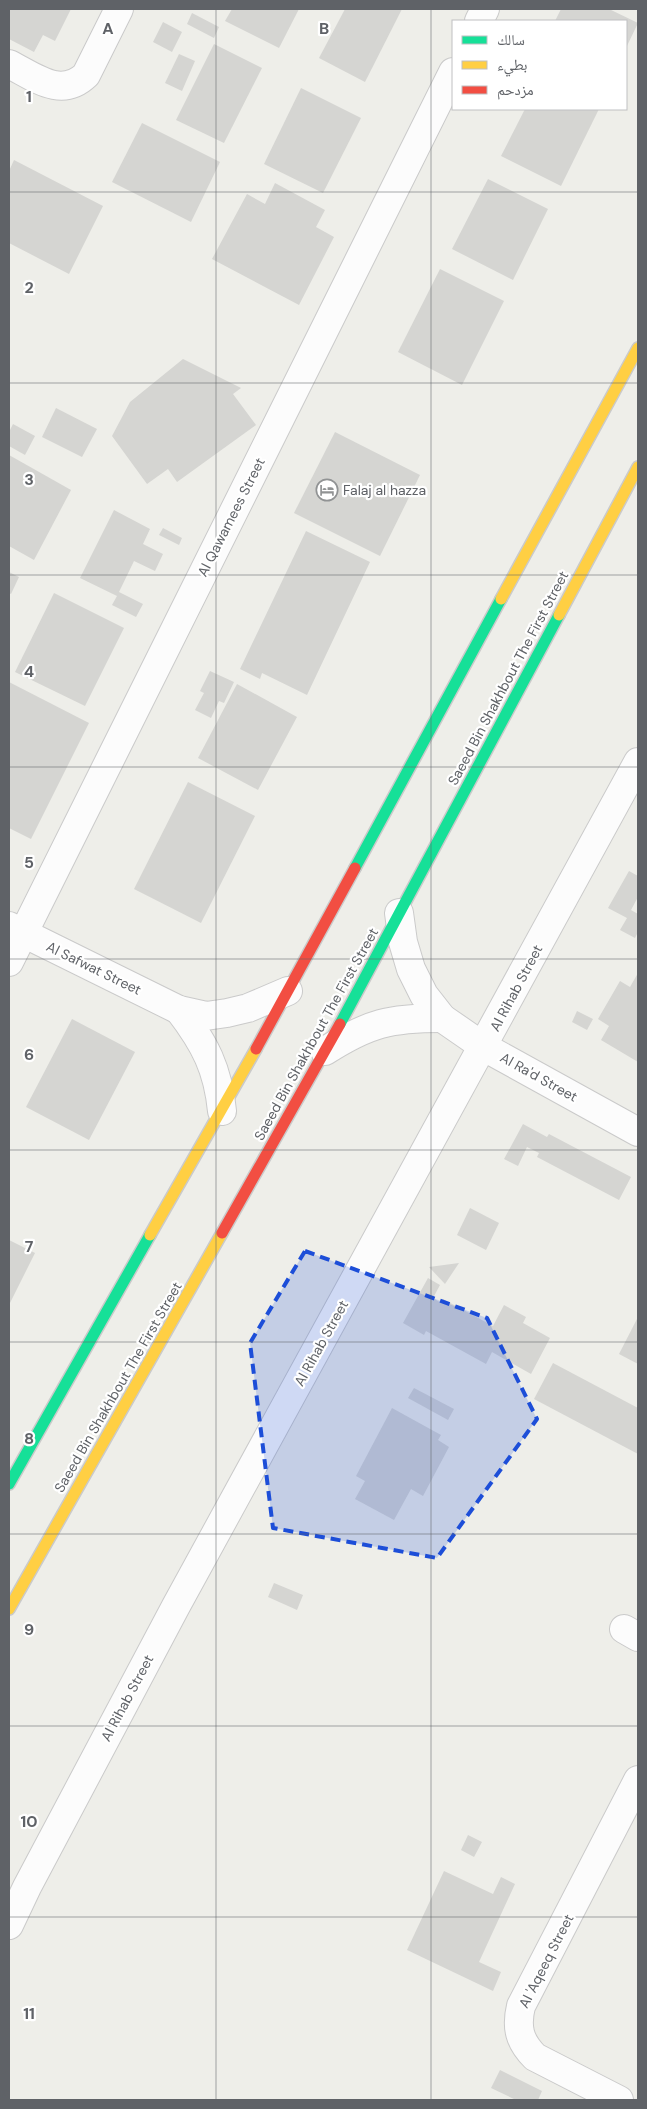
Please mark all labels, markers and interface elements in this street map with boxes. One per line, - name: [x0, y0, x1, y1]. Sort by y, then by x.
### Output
- text: A: [102, 18, 114, 39]
- text: B: [319, 18, 329, 39]
- legend: [452, 20, 627, 110]
- text: سالك: [497, 30, 525, 50]
- text: بطيء: [497, 55, 527, 77]
- text: مزدحم: [497, 80, 534, 100]
- text: 1: [26, 86, 32, 107]
- text: 2: [24, 277, 34, 298]
- street label: Al Qawamees Street: [193, 454, 269, 580]
- text: 3: [24, 469, 34, 490]
- hotel icon: Falaj al hazza: [315, 478, 339, 502]
- place label: Falaj al hazza: [343, 481, 426, 499]
- street label: Saeed Bin Shakhbout The First Street: [444, 568, 572, 788]
- text: 4: [24, 661, 34, 682]
- text: 5: [24, 852, 34, 873]
- street label: Saeed Bin Shakhbout The First Street: [250, 925, 382, 1143]
- street label: Al Safwat Street: [44, 937, 144, 999]
- street label: Al Rihab Street: [486, 942, 546, 1034]
- text: 6: [24, 1044, 34, 1065]
- street label: Al Ra'd Street: [497, 1048, 581, 1106]
- text: 7: [25, 1236, 34, 1257]
- street label: Saeed Bin Shakhbout The First Street: [50, 1279, 186, 1495]
- street label: Al Rihab Street: [290, 1297, 352, 1389]
- text: 8: [24, 1428, 34, 1449]
- text: 9: [24, 1619, 34, 1640]
- street label: Al Rihab Street: [97, 1652, 157, 1744]
- text: 10: [20, 1811, 38, 1832]
- street label: Al 'Aqeeq Street: [515, 1911, 577, 2011]
- text: 11: [23, 2003, 35, 2024]

